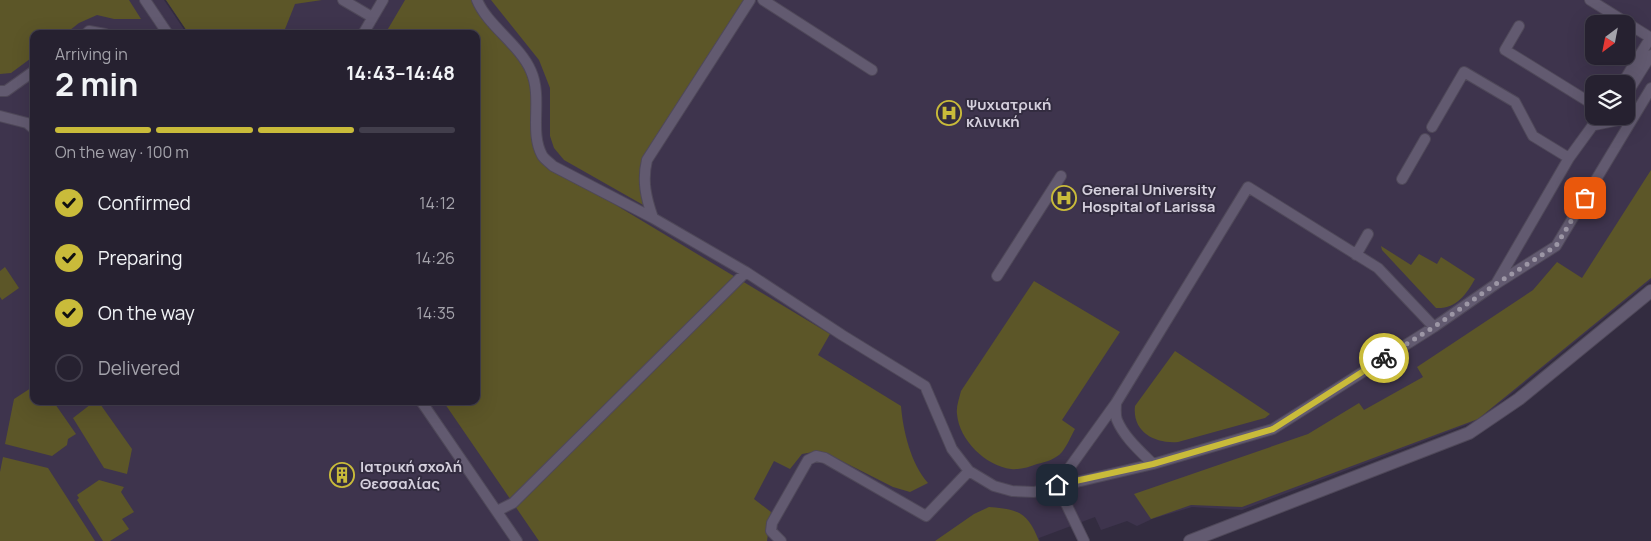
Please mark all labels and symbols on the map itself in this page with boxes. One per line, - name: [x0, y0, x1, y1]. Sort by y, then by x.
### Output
- north arrow: [1585, 15, 1635, 65]
- place label: Ψυχιατρική κλινική: [966, 94, 1051, 132]
- hospital icon: Ψυχιατρική κλινική: [936, 100, 962, 126]
- pin: [1564, 177, 1606, 219]
- place label: General University Hospital of Larissa: [1082, 179, 1216, 217]
- hospital icon: General University Hospital of Larissa: [1051, 185, 1077, 211]
- courier: [1359, 333, 1409, 383]
- place label: Ιατρική σχολή Θεσσαλίας: [360, 456, 462, 494]
- building icon: Ιατρική σχολή Θεσσαλίας: [329, 462, 355, 488]
- pin: [1036, 464, 1078, 506]

